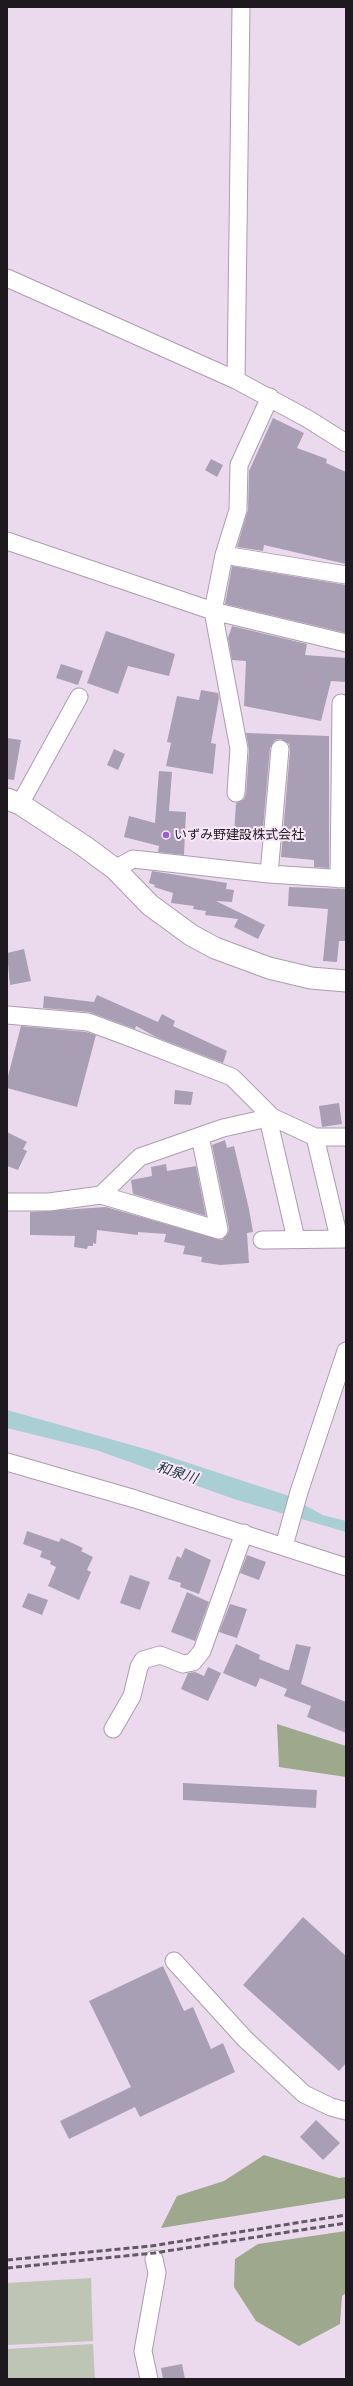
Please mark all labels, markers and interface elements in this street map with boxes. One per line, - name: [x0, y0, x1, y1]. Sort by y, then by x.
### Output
- place label: いずみ野建設株式会社: [174, 827, 304, 843]
- marker: いずみ野建設株式会社: [161, 830, 171, 840]
- water label: 和泉川: [154, 1459, 200, 1487]

